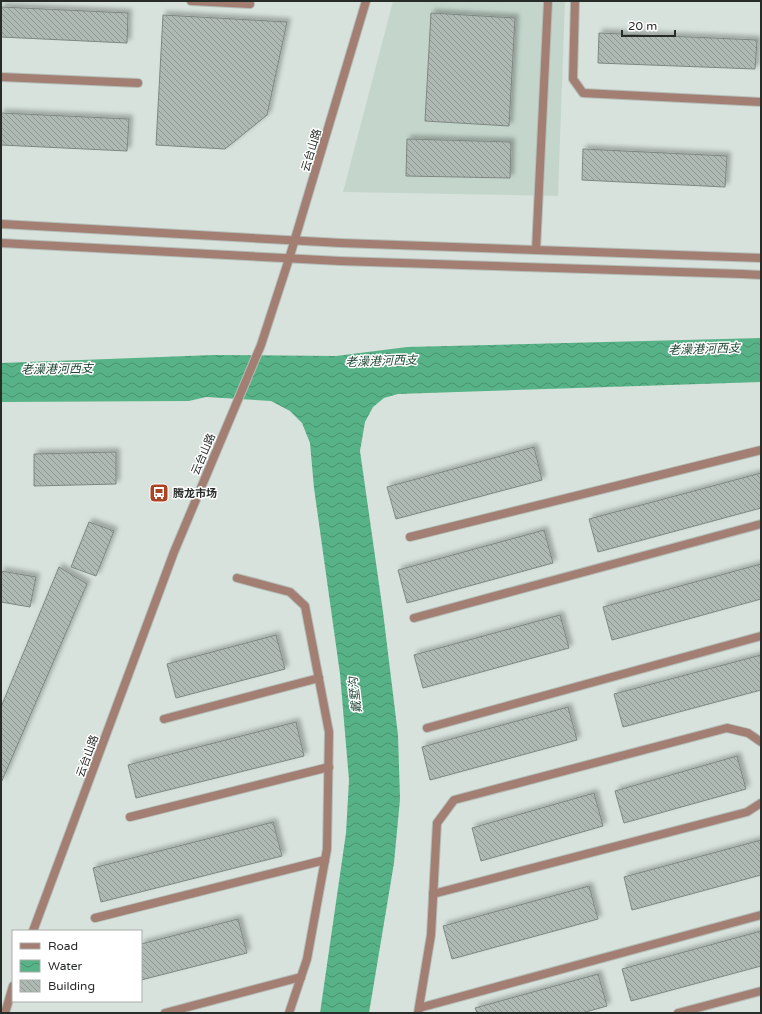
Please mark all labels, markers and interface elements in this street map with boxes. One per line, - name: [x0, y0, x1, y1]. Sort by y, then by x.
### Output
- scale bar: [622, 12, 675, 38]
- text: 20 m: [628, 19, 657, 33]
- street label: 云台山路: [299, 127, 324, 173]
- water label: 老澡港河西支: [668, 341, 742, 357]
- water label: 老澡港河西支: [345, 353, 419, 369]
- water label: 老澡港河西支: [21, 361, 95, 377]
- street label: 云台山路: [189, 431, 218, 477]
- bus stop icon: 腾龙市场: [148, 482, 170, 504]
- place label: 腾龙市场: [173, 487, 217, 500]
- water label: 戴墅沟: [346, 674, 364, 714]
- street label: 云台山路: [74, 733, 101, 779]
- legend: [12, 930, 142, 1002]
- text: Road: [48, 939, 78, 953]
- text: Water: [48, 959, 83, 973]
- text: Building: [48, 979, 95, 993]

